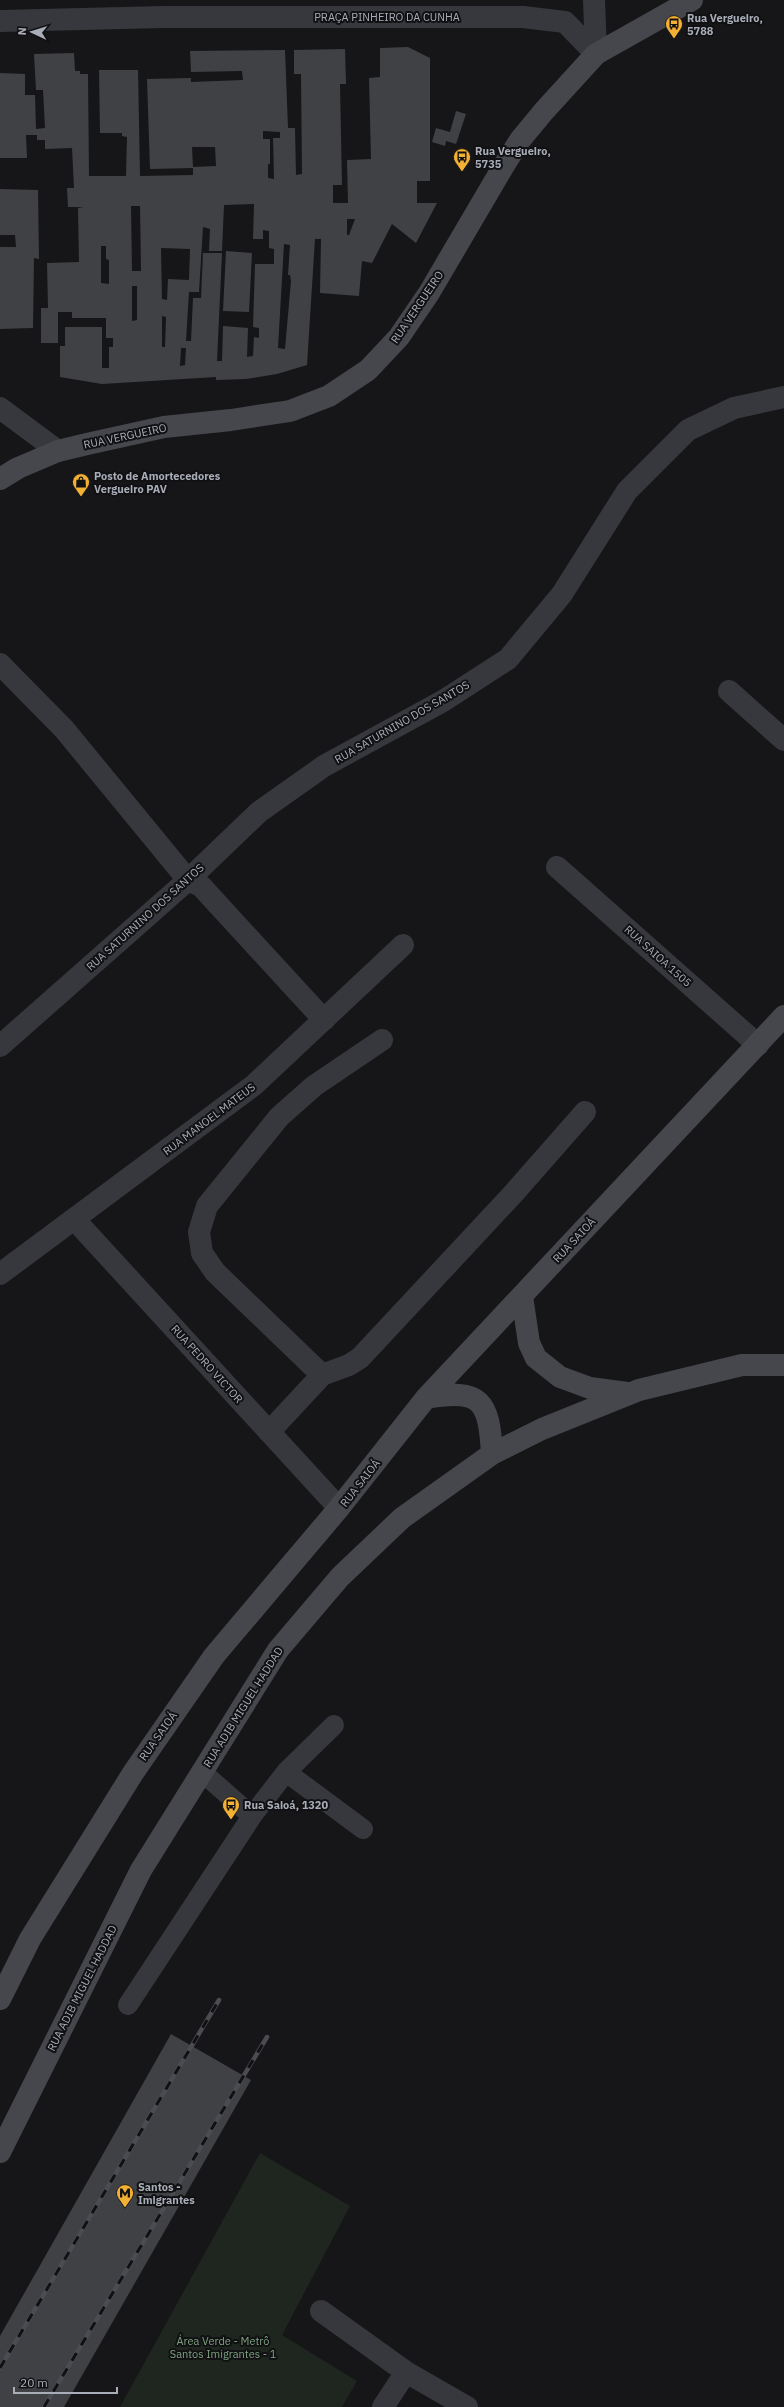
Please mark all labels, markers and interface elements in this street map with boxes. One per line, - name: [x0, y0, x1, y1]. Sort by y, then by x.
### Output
- street label: PRAÇA PINHEIRO DA CUNHA: [314, 10, 460, 24]
- place label: Rua Vergueiro, 5788: [687, 11, 763, 38]
- north arrow: [12, 12, 52, 52]
- bus stop icon: Rua Vergueiro, 5788: [664, 14, 684, 39]
- text: N: [15, 27, 29, 36]
- place label: Rua Vergueiro, 5735: [475, 144, 551, 171]
- bus stop icon: Rua Vergueiro, 5735: [452, 147, 472, 172]
- street label: RUA VERGUEIRO: [388, 268, 447, 346]
- street label: RUA VERGUEIRO: [82, 420, 168, 452]
- place label: Posto de Amortecedores Vergueiro PAV: [94, 469, 221, 496]
- shop icon: Posto de Amortecedores Vergueiro PAV: [71, 472, 91, 497]
- street label: RUA SATURNINO DOS SANTOS: [332, 678, 472, 766]
- street label: RUA SATURNINO DOS SANTOS: [83, 860, 207, 974]
- street label: RUA SAIOA 1505: [622, 922, 694, 990]
- street label: RUA MANOEL MATEUS: [160, 1080, 258, 1158]
- street label: RUA SAIOÁ: [550, 1215, 598, 1265]
- street label: RUA PEDRO VICTOR: [168, 1322, 246, 1406]
- street label: RUA SAIOÁ: [337, 1456, 383, 1510]
- street label: RUA ADIB MIGUEL HADDAD: [200, 1644, 286, 1770]
- street label: RUA SAIOÁ: [136, 1709, 180, 1763]
- bus stop icon: Rua Saioá, 1320: [221, 1795, 241, 1820]
- place label: Rua Saioá, 1320: [244, 1798, 328, 1812]
- street label: RUA ADIB MIGUEL HADDAD: [44, 1923, 120, 2053]
- place label: Santos - Imigrantes: [138, 2180, 195, 2207]
- metro station icon: Santos - Imigrantes: [115, 2183, 135, 2208]
- park label: Área Verde - Metrô Santos Imigrantes - 1: [170, 2334, 277, 2361]
- scale bar: [14, 2369, 117, 2395]
- text: 20 m: [20, 2375, 48, 2390]

